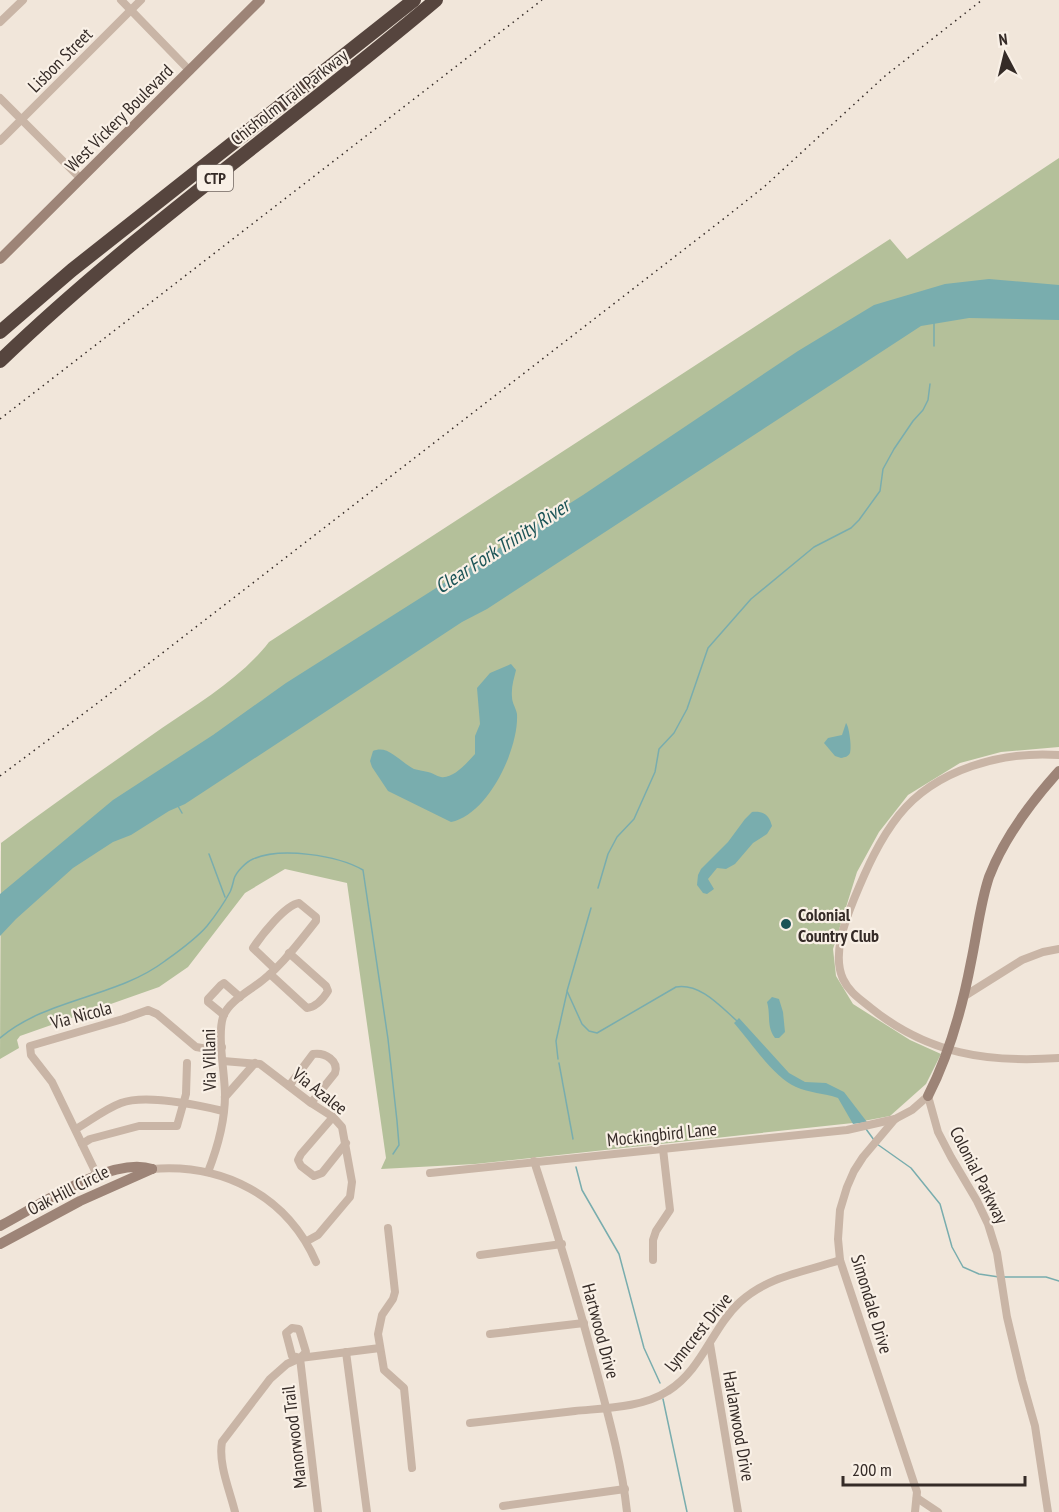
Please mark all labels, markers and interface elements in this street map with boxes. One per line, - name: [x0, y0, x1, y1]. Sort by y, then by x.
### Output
- street label: Lisbon Street: [23, 23, 97, 97]
- north arrow: [975, 24, 1035, 84]
- text: N: [998, 29, 1009, 50]
- street label: Chisholm Trail Parkway: [226, 44, 353, 150]
- street label: West Vickery Boulevard: [60, 59, 178, 177]
- road number: CTP: [197, 165, 233, 191]
- water label: Clear Fork Trinity River: [430, 491, 576, 599]
- place label: Colonial Country Club: [798, 903, 879, 947]
- marker: Colonial Country Club: [779, 917, 793, 931]
- street label: Via Nicola: [47, 996, 114, 1034]
- street label: Via Villani: [197, 1029, 221, 1092]
- street label: Via Azalee: [287, 1062, 352, 1120]
- street label: Mockingbird Lane: [606, 1117, 718, 1151]
- street label: Colonial Parkway: [945, 1123, 1013, 1228]
- street label: Oak Hill Circle: [23, 1160, 113, 1220]
- street label: Simondale Drive: [846, 1252, 898, 1356]
- street label: Hartwood Drive: [577, 1281, 625, 1381]
- street label: Lynncrest Drive: [659, 1288, 737, 1376]
- street label: Harlanwood Drive: [718, 1369, 760, 1483]
- street label: Manorwood Trail: [276, 1384, 312, 1490]
- scale bar: [843, 1449, 1024, 1487]
- text: 200 m: [852, 1458, 892, 1481]

